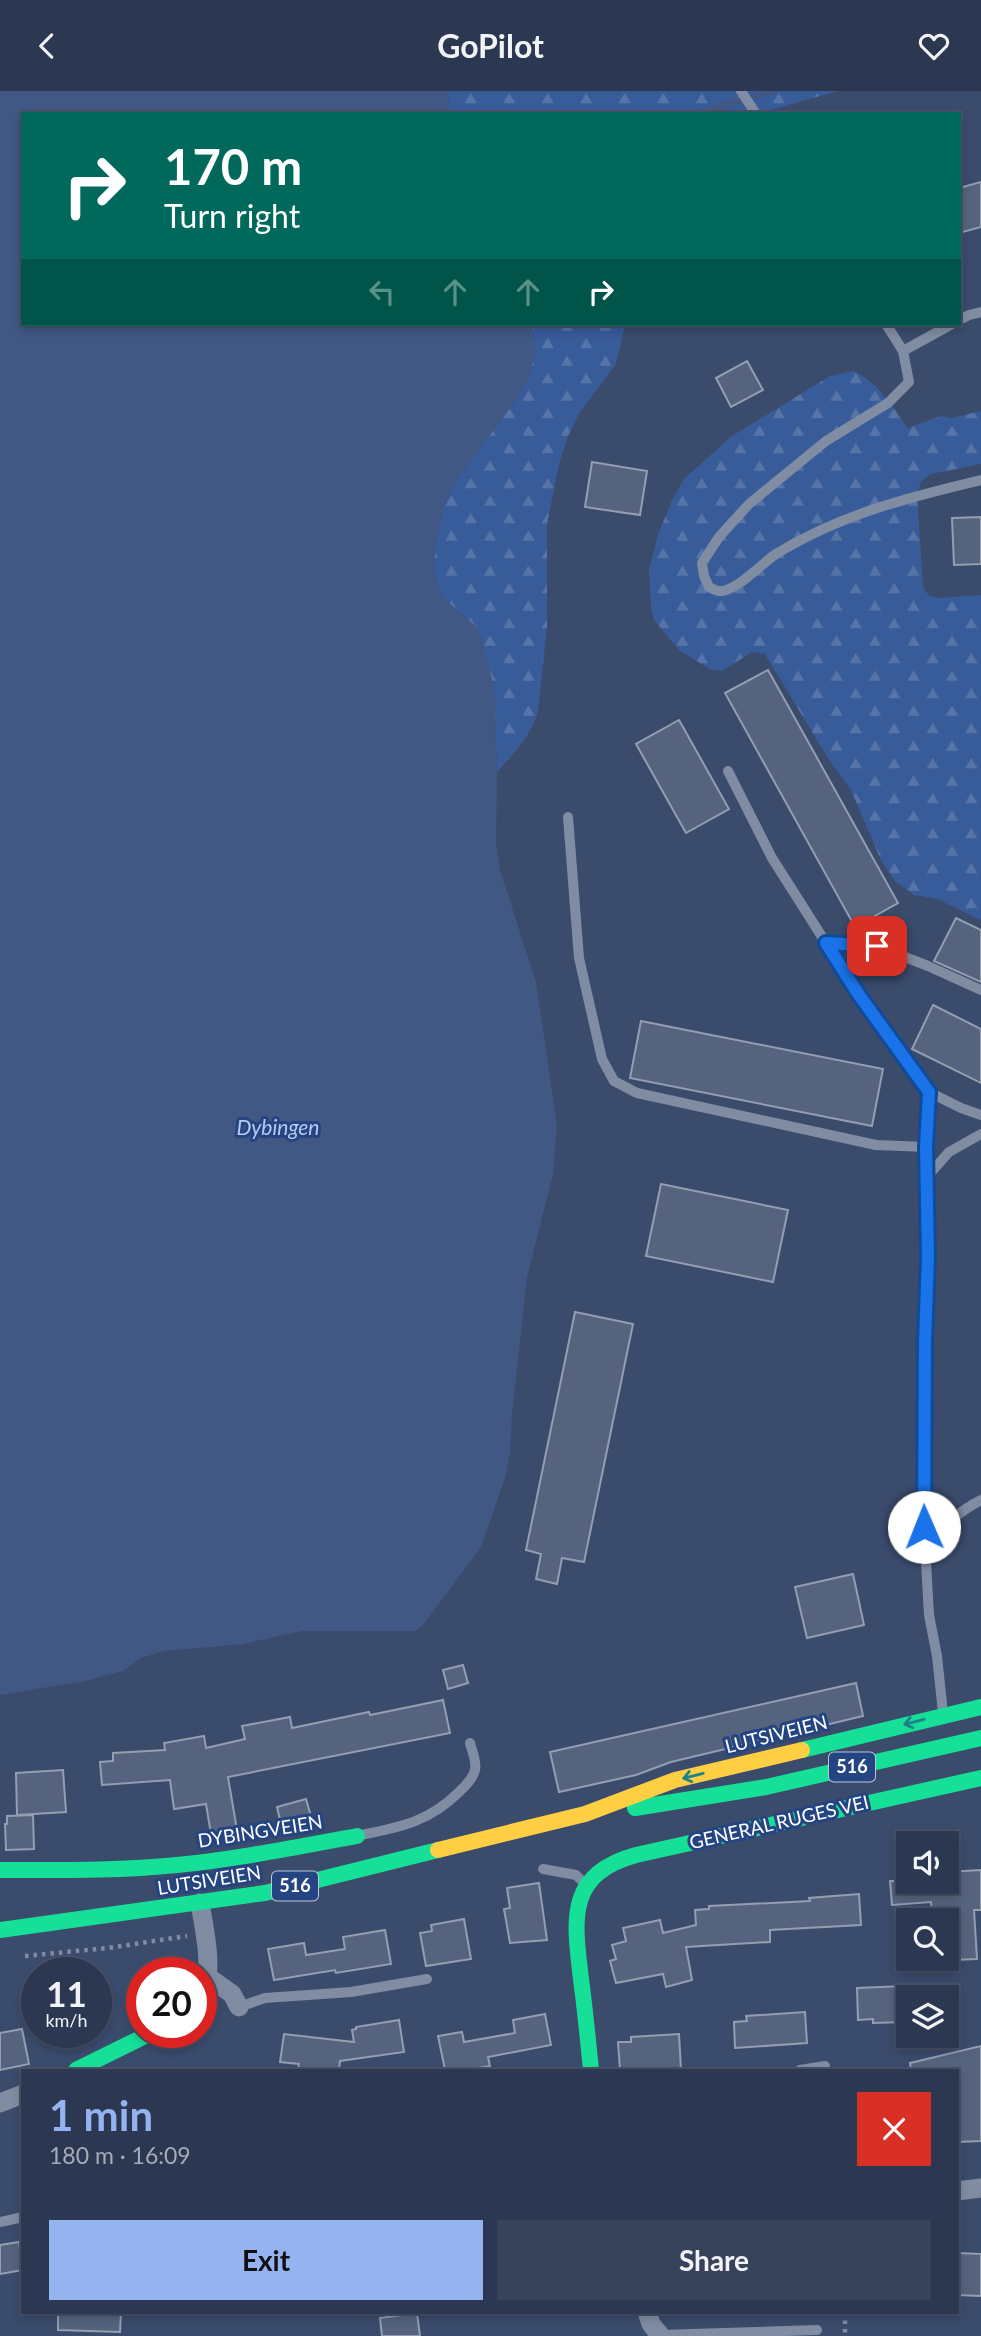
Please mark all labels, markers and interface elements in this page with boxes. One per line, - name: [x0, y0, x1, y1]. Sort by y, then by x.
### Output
- text: GoPilot: [437, 26, 544, 65]
- icon: back: [28, 27, 66, 65]
- icon: heart: [915, 27, 953, 65]
- text: 170 m: [164, 137, 302, 195]
- icon: right: [49, 140, 140, 231]
- text: Turn right: [164, 196, 300, 235]
- icon: left: [363, 273, 401, 311]
- icon: ahead: [436, 273, 474, 311]
- icon: ahead: [509, 273, 547, 311]
- icon: right: [582, 273, 620, 311]
- pin: [847, 916, 907, 976]
- icon: arrive: [858, 927, 896, 965]
- water label: Dybingen: [237, 1114, 319, 1139]
- position arrow: [887, 1490, 961, 1564]
- street label: LUTSIVEIEN: [722, 1710, 829, 1757]
- one-way arrow: [903, 1716, 926, 1729]
- road number: 516: [829, 1752, 875, 1781]
- one-way arrow: [682, 1769, 705, 1783]
- street label: GENERAL RUGES VEI: [687, 1790, 871, 1853]
- street label: DYBINGVEIEN: [196, 1809, 324, 1852]
- map controls: [896, 1831, 959, 2048]
- button: sound: [896, 1831, 959, 1894]
- street label: LUTSIVEIEN: [155, 1860, 262, 1899]
- road number: 516: [272, 1871, 318, 1901]
- button: search: [896, 1908, 959, 1971]
- speed limit sign: 20: [126, 1957, 217, 2048]
- text: 11: [46, 1972, 87, 2014]
- button: layers: [896, 1985, 959, 2048]
- text: km/h: [45, 2009, 88, 2031]
- text: 1 min: [49, 2090, 153, 2140]
- button: close: [857, 2092, 931, 2166]
- text: 180 m · 16:09: [49, 2141, 191, 2169]
- button: Exit: [49, 2220, 483, 2300]
- button: Share: [497, 2220, 931, 2300]

